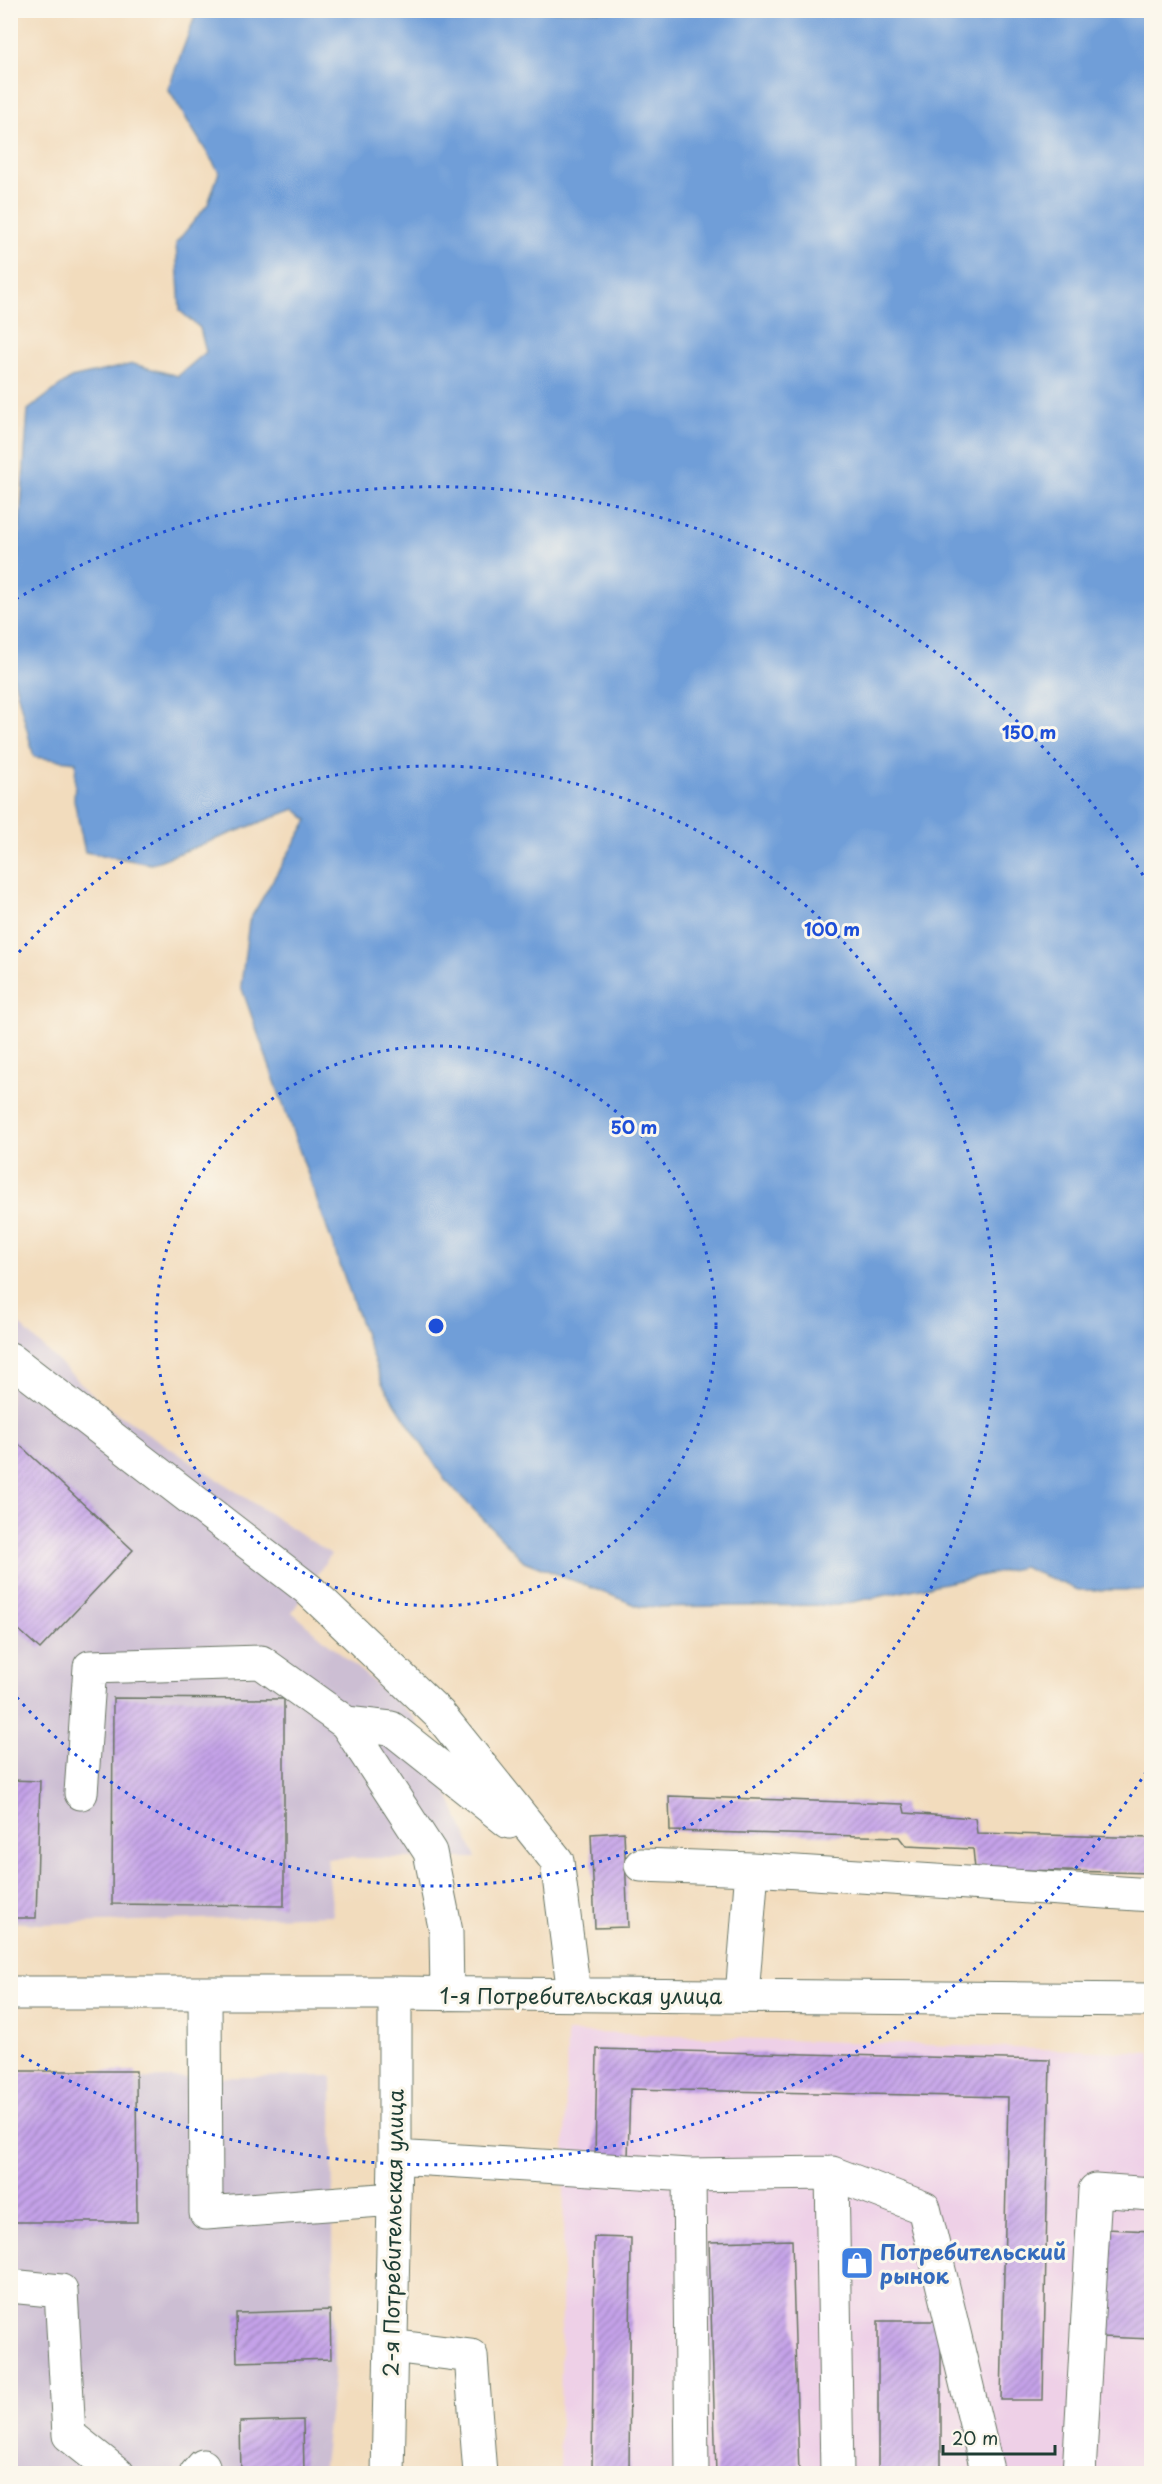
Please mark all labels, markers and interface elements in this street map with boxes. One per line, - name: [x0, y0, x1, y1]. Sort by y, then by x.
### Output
- text: 150 m: [1002, 718, 1056, 745]
- text: 100 m: [804, 915, 860, 942]
- text: 50 m: [611, 1113, 657, 1140]
- centre of rings: [426, 1316, 446, 1336]
- street label: 1-я Потребительская улица: [440, 1979, 723, 2011]
- street label: 2-я Потребительская улица: [373, 2088, 411, 2377]
- place label: Потребительский рынок: [880, 2235, 1066, 2291]
- shop icon: Потребительский рынок: [839, 2245, 875, 2281]
- scale bar: [943, 2418, 1056, 2456]
- text: 20 m: [952, 2424, 998, 2451]

